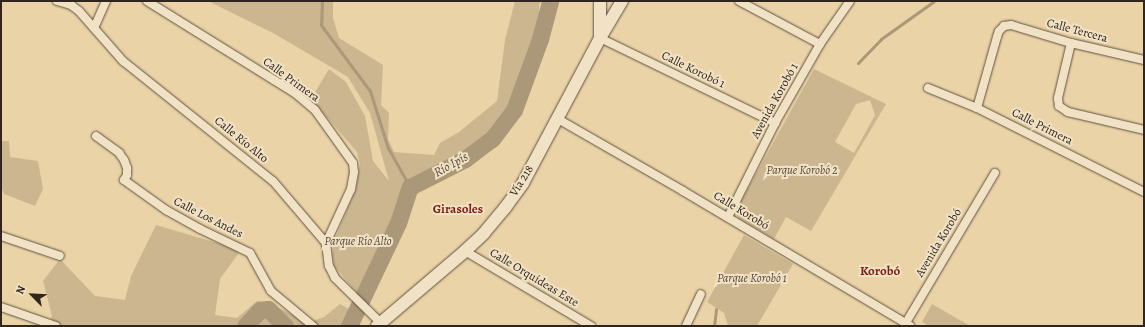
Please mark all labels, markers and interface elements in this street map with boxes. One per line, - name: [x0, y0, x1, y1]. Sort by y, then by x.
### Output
- street label: Calle Tercera: [1045, 16, 1109, 46]
- street label: Calle Korobó 1: [659, 48, 727, 92]
- street label: Calle Primera: [260, 55, 322, 105]
- street label: Avenida Korobó 1: [748, 61, 802, 141]
- street label: Calle Primera: [1009, 105, 1075, 149]
- street label: Calle Río Alto: [211, 114, 271, 166]
- water label: Río Ipís: [431, 149, 471, 181]
- street label: Vía 218: [507, 163, 537, 199]
- park label: Parque Korobó 2: [766, 164, 838, 178]
- street label: Calle Korobó: [711, 189, 771, 233]
- street label: Calle Los Andes: [171, 194, 245, 242]
- district label: Girasoles: [433, 201, 483, 217]
- street label: Avenida Korobó: [913, 206, 965, 280]
- park label: Parque Río Alto: [324, 235, 392, 249]
- street label: Calle Orquídeas Este: [487, 246, 581, 310]
- district label: Korobó: [860, 263, 900, 279]
- park label: Parque Korobó 1: [717, 272, 787, 286]
- north arrow: [12, 275, 52, 315]
- text: N: [12, 283, 29, 297]

